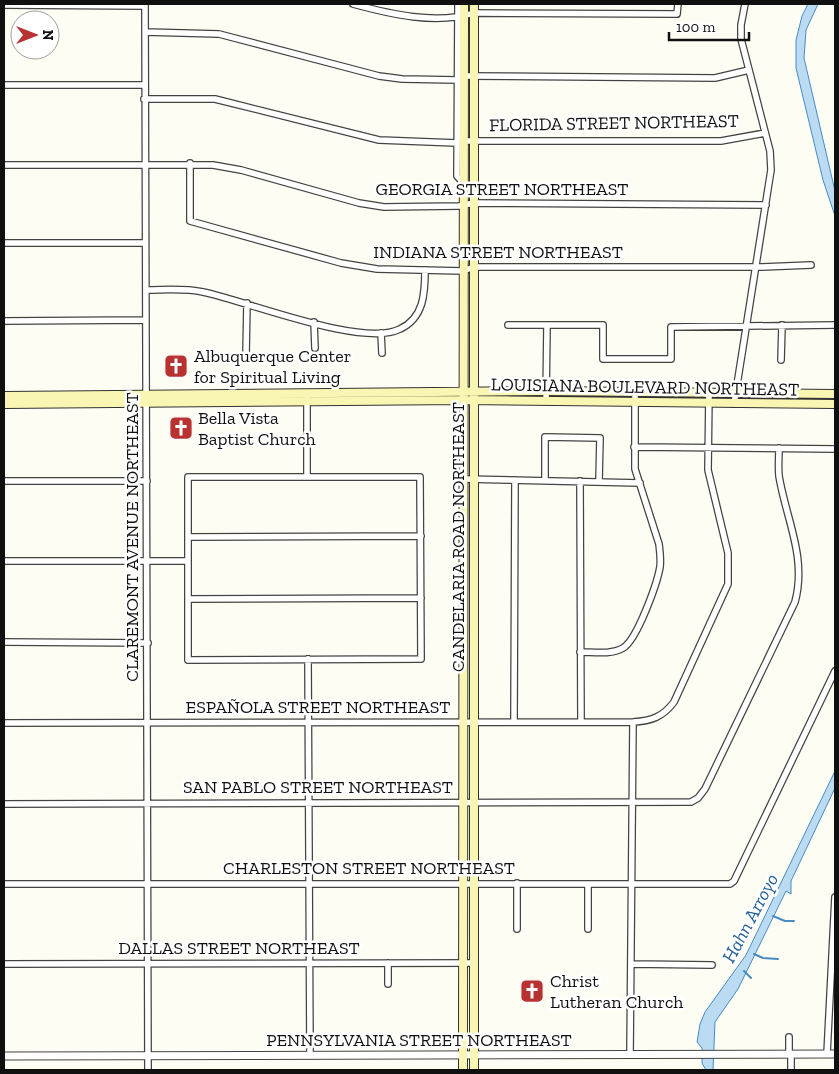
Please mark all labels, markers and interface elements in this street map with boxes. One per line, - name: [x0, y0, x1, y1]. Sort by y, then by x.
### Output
- north arrow: [10, 10, 60, 60]
- scale bar: [669, 10, 749, 42]
- text: 100 m: [676, 18, 715, 36]
- text: N: [39, 30, 56, 41]
- street label: FLORIDA STREET NORTHEAST: [489, 110, 739, 136]
- street label: GEORGIA STREET NORTHEAST: [376, 178, 628, 200]
- street label: INDIANA STREET NORTHEAST: [373, 241, 623, 263]
- place label: Albuquerque Center for Spiritual Living: [194, 345, 351, 388]
- church icon: Albuquerque Center for Spiritual Living: [163, 353, 189, 379]
- street label: LOUISIANA BOULEVARD NORTHEAST: [491, 373, 799, 401]
- street label: CLAREMONT AVENUE NORTHEAST: [121, 392, 143, 682]
- street label: CANDELARIA ROAD NORTHEAST: [447, 402, 469, 672]
- place label: Bella Vista Baptist Church: [198, 407, 316, 450]
- church icon: Bella Vista Baptist Church: [168, 415, 194, 441]
- street label: ESPAÑOLA STREET NORTHEAST: [186, 696, 450, 718]
- street label: SAN PABLO STREET NORTHEAST: [183, 776, 453, 798]
- street label: CHARLESTON STREET NORTHEAST: [223, 857, 515, 879]
- water label: Hahn Arroyo: [717, 869, 783, 967]
- street label: DALLAS STREET NORTHEAST: [118, 937, 360, 959]
- place label: Christ Lutheran Church: [550, 970, 683, 1013]
- church icon: Christ Lutheran Church: [519, 978, 545, 1004]
- street label: PENNSYLVANIA STREET NORTHEAST: [266, 1029, 572, 1051]

